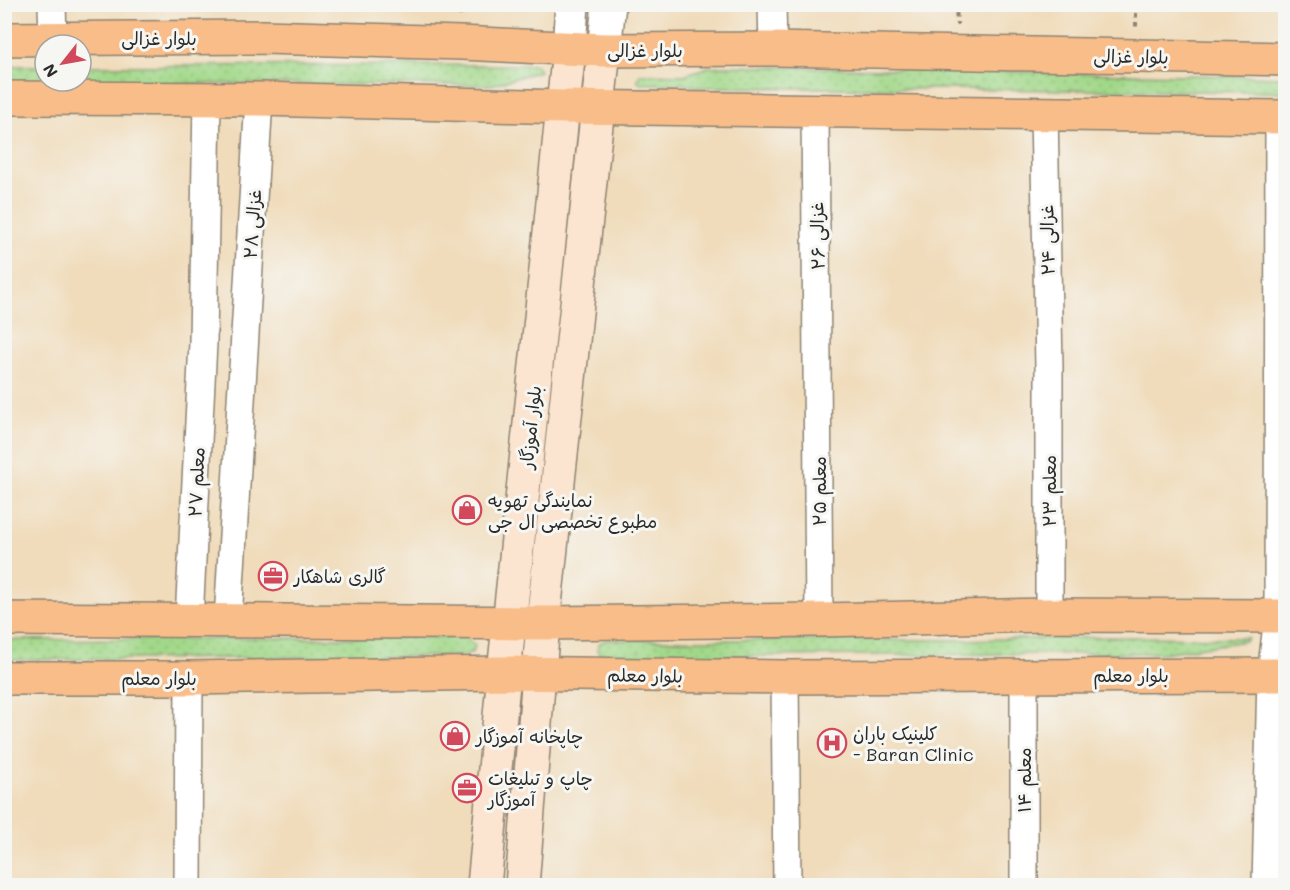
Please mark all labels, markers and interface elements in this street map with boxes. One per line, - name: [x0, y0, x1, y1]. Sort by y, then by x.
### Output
- street label: بلوار غزالی: [121, 26, 197, 50]
- north arrow: [33, 33, 93, 93]
- street label: بلوار غزالی: [607, 38, 683, 62]
- street label: بلوار غزالی: [1093, 43, 1169, 69]
- text: N: [38, 60, 62, 82]
- street label: غزالی ۲۸: [238, 188, 266, 260]
- street label: غزالی ۲۶: [804, 202, 830, 270]
- street label: غزالی ۲۴: [1034, 205, 1060, 275]
- street label: بلوار آموزگار: [514, 384, 546, 472]
- street label: معلم ۲۷: [182, 446, 213, 518]
- street label: معلم ۲۳: [1037, 455, 1064, 527]
- street label: معلم ۲۵: [807, 456, 834, 526]
- place label: نمایندگی تهویه مطبوع تخصصی ال جی: [488, 488, 657, 534]
- shop icon: نمایندگی تهویه مطبوع تخصصی ال جی: [451, 494, 483, 526]
- office icon: گالری شاهکار: [257, 560, 289, 592]
- place label: گالری شاهکار: [292, 564, 386, 588]
- street label: بلوار معلم: [607, 662, 683, 691]
- street label: بلوار معلم: [1093, 663, 1169, 690]
- street label: بلوار معلم: [121, 666, 197, 693]
- shop icon: چاپخانه آموزگار: [439, 720, 471, 752]
- place label: کلینیک باران - Baran Clinic: [853, 721, 974, 766]
- place label: چاپخانه آموزگار: [474, 724, 583, 749]
- hospital icon: کلینیک باران - Baran Clinic: [816, 727, 848, 759]
- street label: معلم ۱۴: [1012, 747, 1039, 813]
- place label: چاپ و تبلیغات آموزگار: [486, 766, 593, 811]
- office icon: چاپ و تبلیغات آموزگار: [451, 772, 483, 804]

